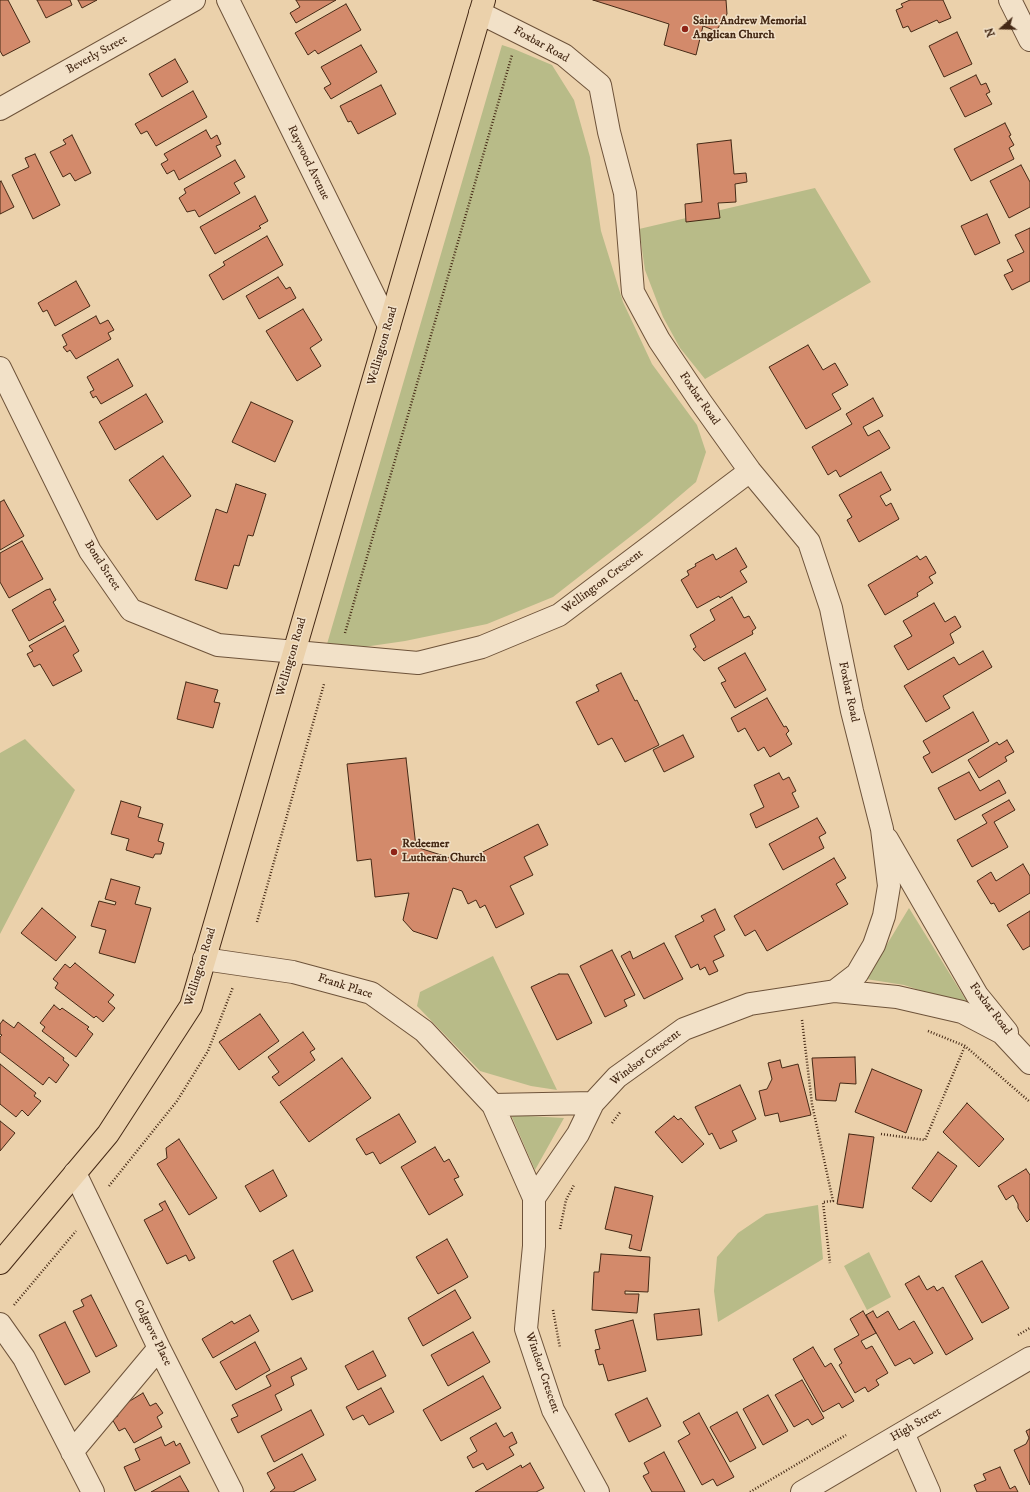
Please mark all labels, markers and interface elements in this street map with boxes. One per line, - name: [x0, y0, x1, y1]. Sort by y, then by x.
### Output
- north arrow: [982, 8, 1022, 48]
- place label: Saint Andrew Memorial Anglican Church: [693, 15, 806, 43]
- street label: Foxbar Road: [511, 24, 571, 66]
- marker: Saint Andrew Memorial Anglican Church: [680, 24, 690, 34]
- text: N: [983, 25, 999, 39]
- street label: Beverly Street: [64, 32, 130, 78]
- street label: Raywood Avenue: [284, 123, 332, 203]
- street label: Wellington Road: [365, 305, 401, 387]
- street label: Foxbar Road: [676, 370, 722, 428]
- street label: Bond Street: [81, 538, 123, 594]
- street label: Wellington Crescent: [560, 547, 646, 617]
- street label: Wellington Road: [274, 616, 310, 698]
- street label: Foxbar Road: [835, 661, 861, 723]
- place label: Redeemer Lutheran Church: [402, 838, 486, 866]
- marker: Redeemer Lutheran Church: [389, 847, 399, 857]
- street label: Wellington Road: [182, 926, 220, 1008]
- street label: Frank Place: [316, 971, 374, 1003]
- street label: Foxbar Road: [966, 980, 1014, 1038]
- street label: Windsor Crescent: [608, 1027, 684, 1089]
- street label: Colgrove Place: [130, 1297, 174, 1369]
- street label: Windsor Crescent: [521, 1331, 563, 1415]
- street label: High Street: [888, 1405, 944, 1445]

